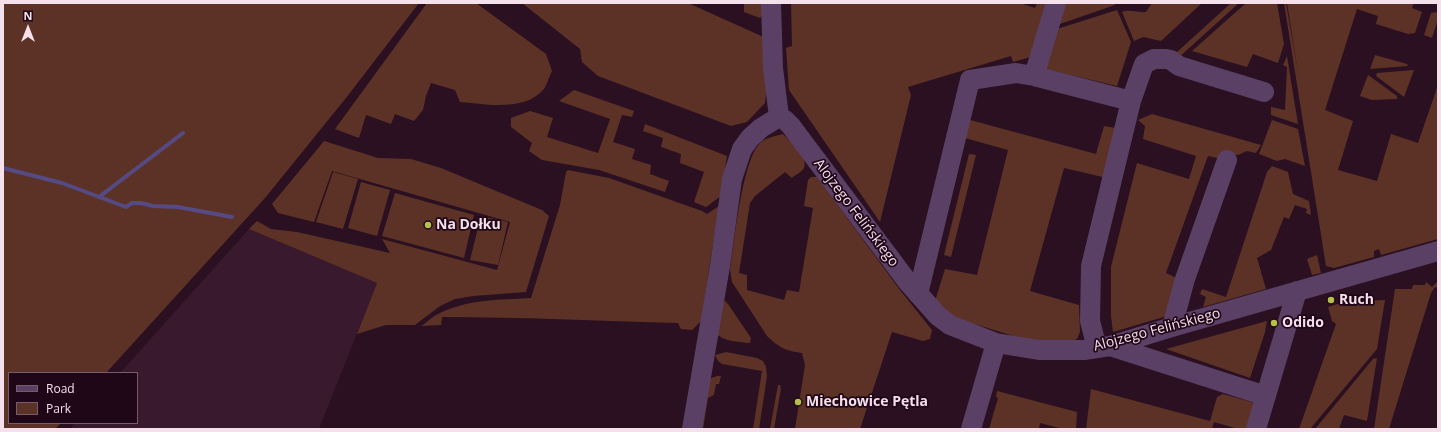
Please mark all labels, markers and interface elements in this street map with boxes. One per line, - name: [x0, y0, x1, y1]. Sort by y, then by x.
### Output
- north arrow: [8, 8, 48, 48]
- text: N: [24, 8, 32, 23]
- street label: Alojzego Felińskiego: [810, 156, 902, 270]
- place label: Na Dołku: [436, 217, 501, 233]
- marker: Na Dołku: [423, 220, 433, 230]
- place label: Ruch: [1339, 292, 1374, 308]
- marker: Ruch: [1326, 295, 1336, 305]
- street label: Alojzego Felińskiego: [1092, 305, 1222, 355]
- place label: Odido: [1282, 315, 1324, 331]
- marker: Odido: [1269, 318, 1279, 328]
- legend: [8, 372, 138, 424]
- text: Road: [46, 380, 75, 397]
- place label: Miechowice Pętla: [806, 394, 928, 410]
- marker: Miechowice Pętla: [793, 397, 803, 407]
- text: Park: [46, 400, 71, 417]

